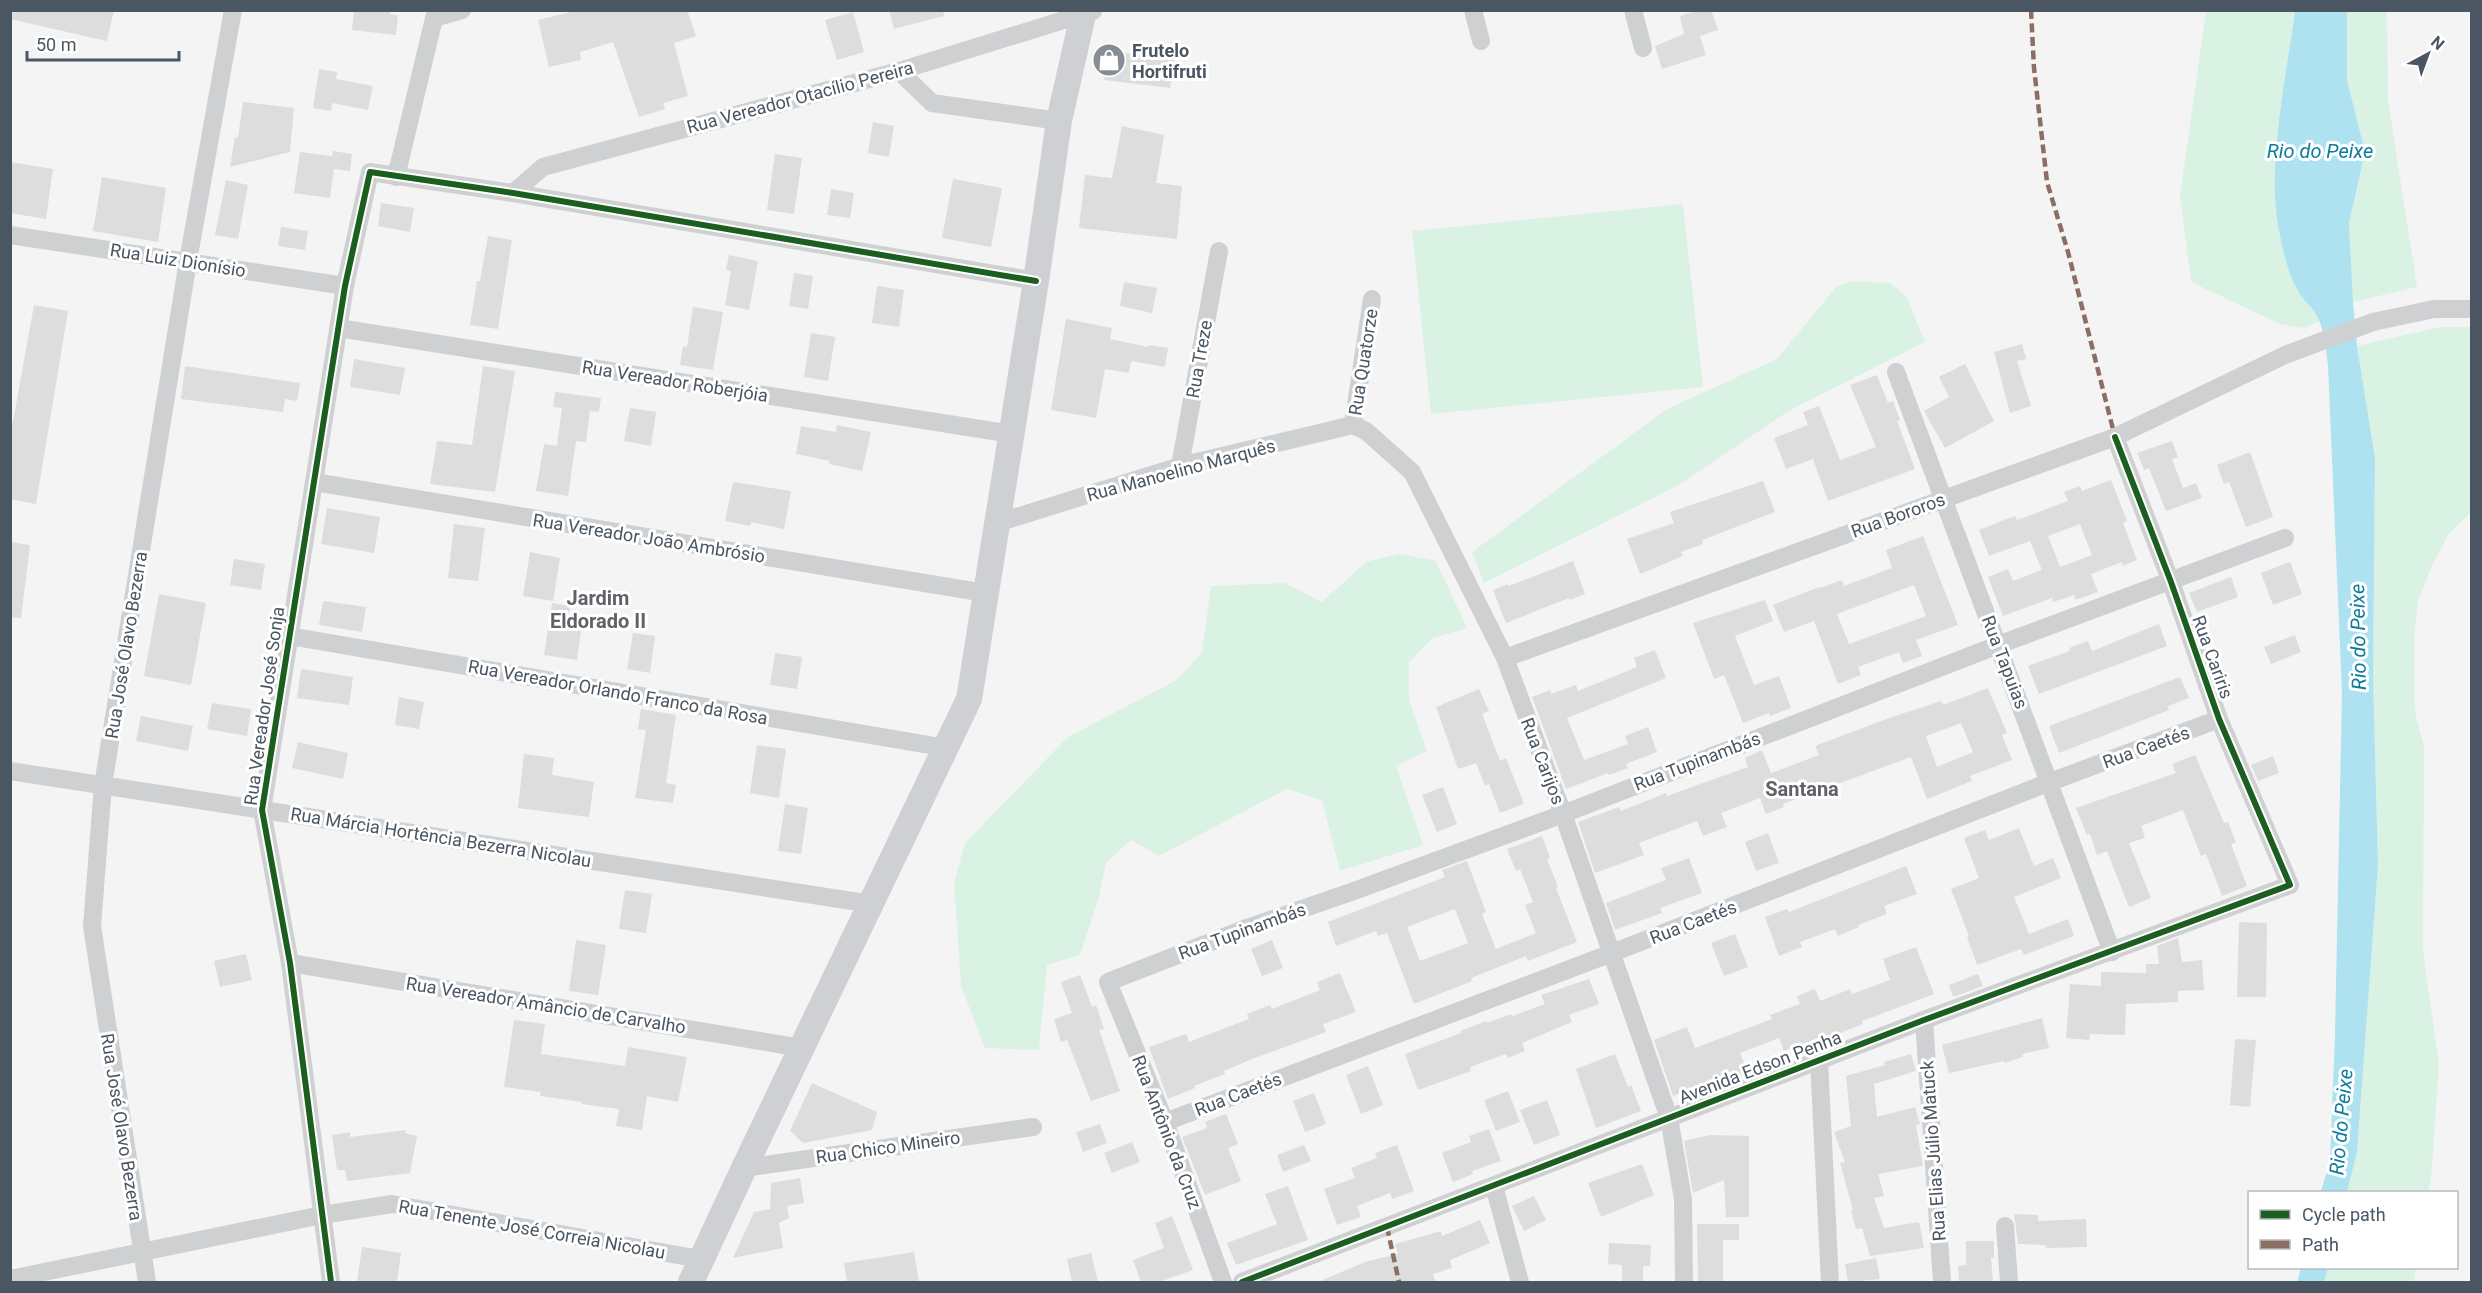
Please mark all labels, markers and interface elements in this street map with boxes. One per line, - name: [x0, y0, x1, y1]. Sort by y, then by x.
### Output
- scale bar: [27, 24, 178, 62]
- north arrow: [2398, 24, 2458, 84]
- text: N: [2427, 32, 2448, 54]
- text: 50 m: [36, 34, 76, 55]
- place label: Frutelo Hortifruti: [1132, 40, 1207, 82]
- shop icon: Frutelo Hortifruti: [1091, 42, 1127, 78]
- street label: Rua Vereador Otacílio Pereira: [684, 57, 916, 137]
- water label: Rio do Peixe: [2267, 139, 2373, 163]
- street label: Rua Luiz Dionísio: [109, 239, 247, 281]
- street label: Rua Quatorze: [1344, 307, 1382, 417]
- street label: Rua Treze: [1182, 318, 1216, 400]
- street label: Rua Vereador Roberjóia: [581, 356, 769, 406]
- street label: Rua Manoelino Marquês: [1084, 435, 1278, 505]
- street label: Rua Bororos: [1848, 488, 1948, 542]
- street label: Rua Vereador João Ambrósio: [531, 509, 767, 567]
- street label: Rua José Olavo Bezerra: [101, 550, 151, 740]
- water label: Rio do Peixe: [2345, 584, 2371, 690]
- district label: Jardim Eldorado II: [550, 586, 646, 633]
- street label: Rua Vereador José Sonja: [240, 605, 288, 807]
- street label: Rua Tapuias: [1978, 613, 2032, 711]
- street label: Rua Cariris: [2188, 613, 2238, 701]
- street label: Rua Vereador Orlando Franco da Rosa: [467, 655, 769, 729]
- street label: Rua Carijos: [1517, 715, 1569, 807]
- street label: Rua Caetés: [2100, 722, 2192, 772]
- street label: Rua Tupinambás: [1631, 727, 1763, 795]
- district label: Santana: [1765, 777, 1839, 801]
- street label: Rua Márcia Hortência Bezerra Nicolau: [289, 803, 593, 871]
- street label: Rua Caetés: [1647, 896, 1739, 948]
- street label: Rua Tupinambás: [1175, 898, 1309, 964]
- street label: Rua Vereador Amâncio de Carvalho: [405, 973, 687, 1037]
- street label: Avenida Edson Penha: [1676, 1026, 1844, 1108]
- street label: Rua José Olavo Bezerra: [97, 1032, 147, 1222]
- street label: Rua Antônio da Cruz: [1128, 1052, 1206, 1212]
- street label: Rua Elias Júlio Matuck: [1916, 1059, 1950, 1242]
- street label: Rua Caetés: [1192, 1068, 1284, 1120]
- water label: Rio do Peixe: [2324, 1068, 2358, 1176]
- street label: Rua Chico Mineiro: [814, 1126, 962, 1168]
- legend: [2248, 1191, 2458, 1269]
- street label: Rua Tenente José Correia Nicolau: [397, 1195, 667, 1263]
- text: Cycle path: [2302, 1204, 2386, 1225]
- text: Path: [2302, 1234, 2339, 1255]

